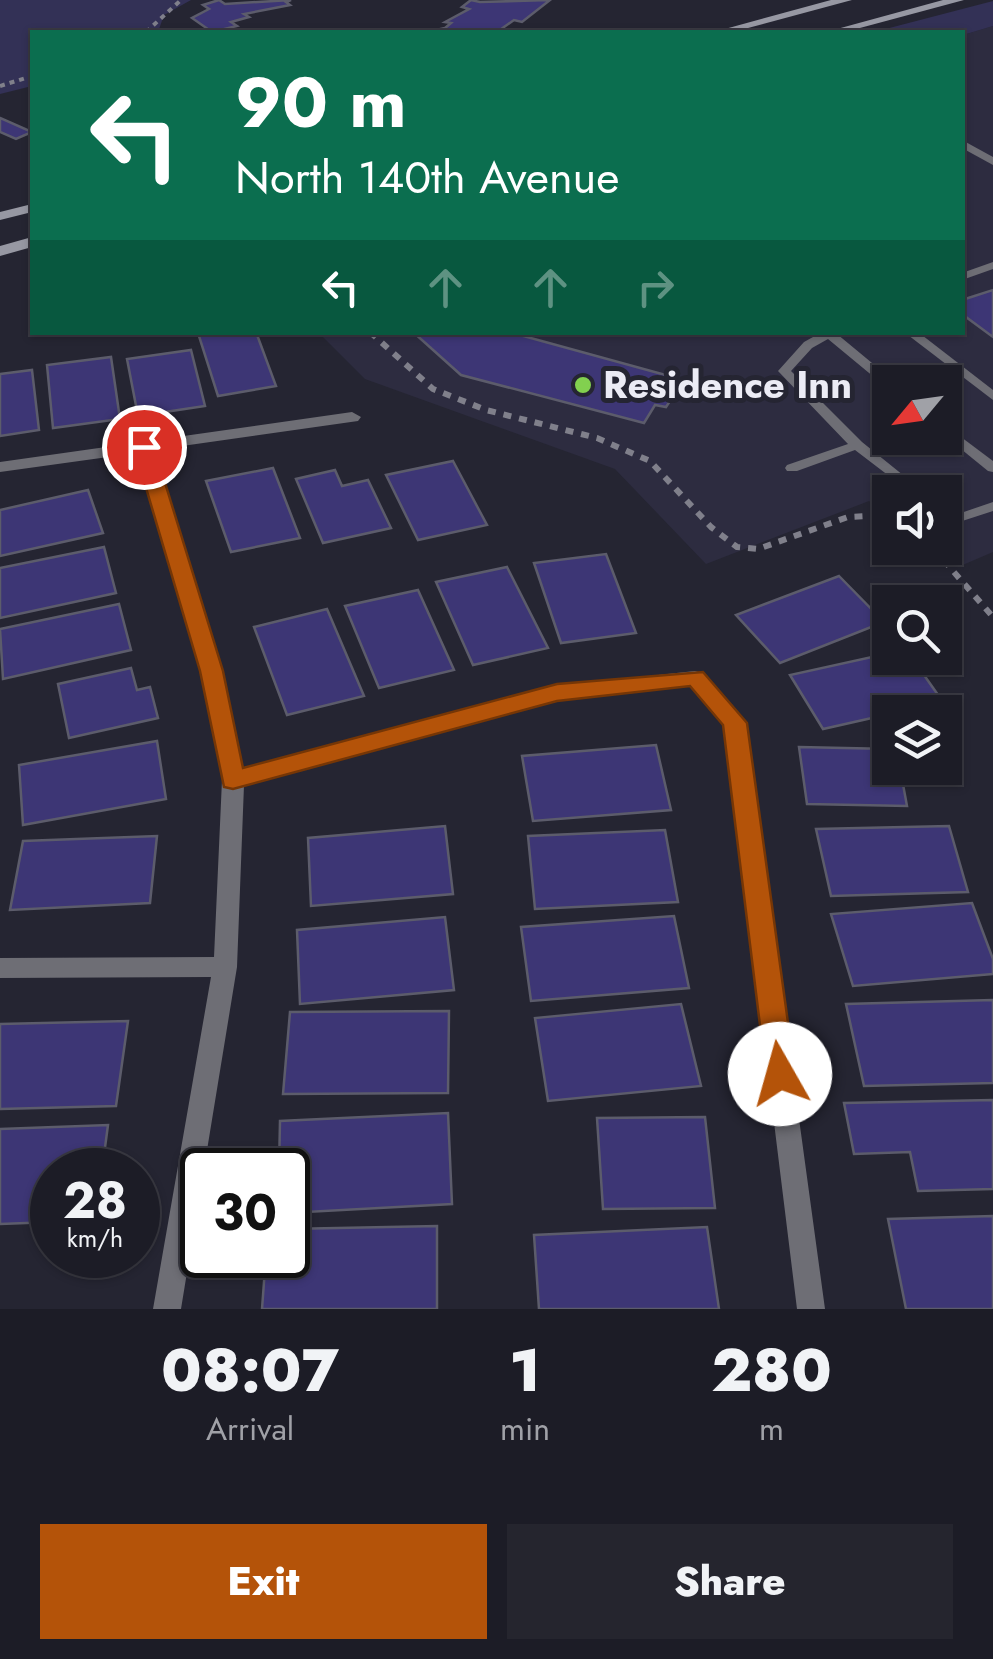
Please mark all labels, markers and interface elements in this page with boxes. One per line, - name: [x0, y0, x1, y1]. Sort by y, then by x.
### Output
- text: 90 m: [235, 52, 407, 153]
- icon: left: [70, 70, 200, 200]
- text: North 140th Avenue: [235, 145, 619, 210]
- icon: left: [313, 260, 368, 315]
- icon: ahead: [418, 260, 473, 315]
- icon: ahead: [523, 260, 578, 315]
- icon: right: [628, 260, 683, 315]
- place label: Residence Inn: [603, 357, 852, 412]
- north arrow: [872, 365, 962, 455]
- map controls: [872, 365, 962, 785]
- marker: Residence Inn: [572, 374, 594, 396]
- pin: [102, 405, 187, 490]
- icon: arrive: [117, 420, 172, 475]
- button: sound: [872, 475, 962, 565]
- button: search: [872, 585, 962, 675]
- button: layers: [872, 695, 962, 785]
- position arrow: [728, 1022, 832, 1126]
- speed limit sign: 30: [180, 1148, 310, 1278]
- text: 28: [63, 1164, 127, 1237]
- text: km/h: [67, 1220, 123, 1256]
- text: 08:07: [161, 1327, 339, 1414]
- text: 1: [509, 1327, 541, 1414]
- text: 280: [711, 1327, 832, 1414]
- text: Arrival: [206, 1406, 294, 1452]
- text: min: [500, 1406, 550, 1452]
- text: m: [759, 1406, 784, 1452]
- button: Exit: [40, 1524, 487, 1639]
- button: Share: [507, 1524, 953, 1639]

